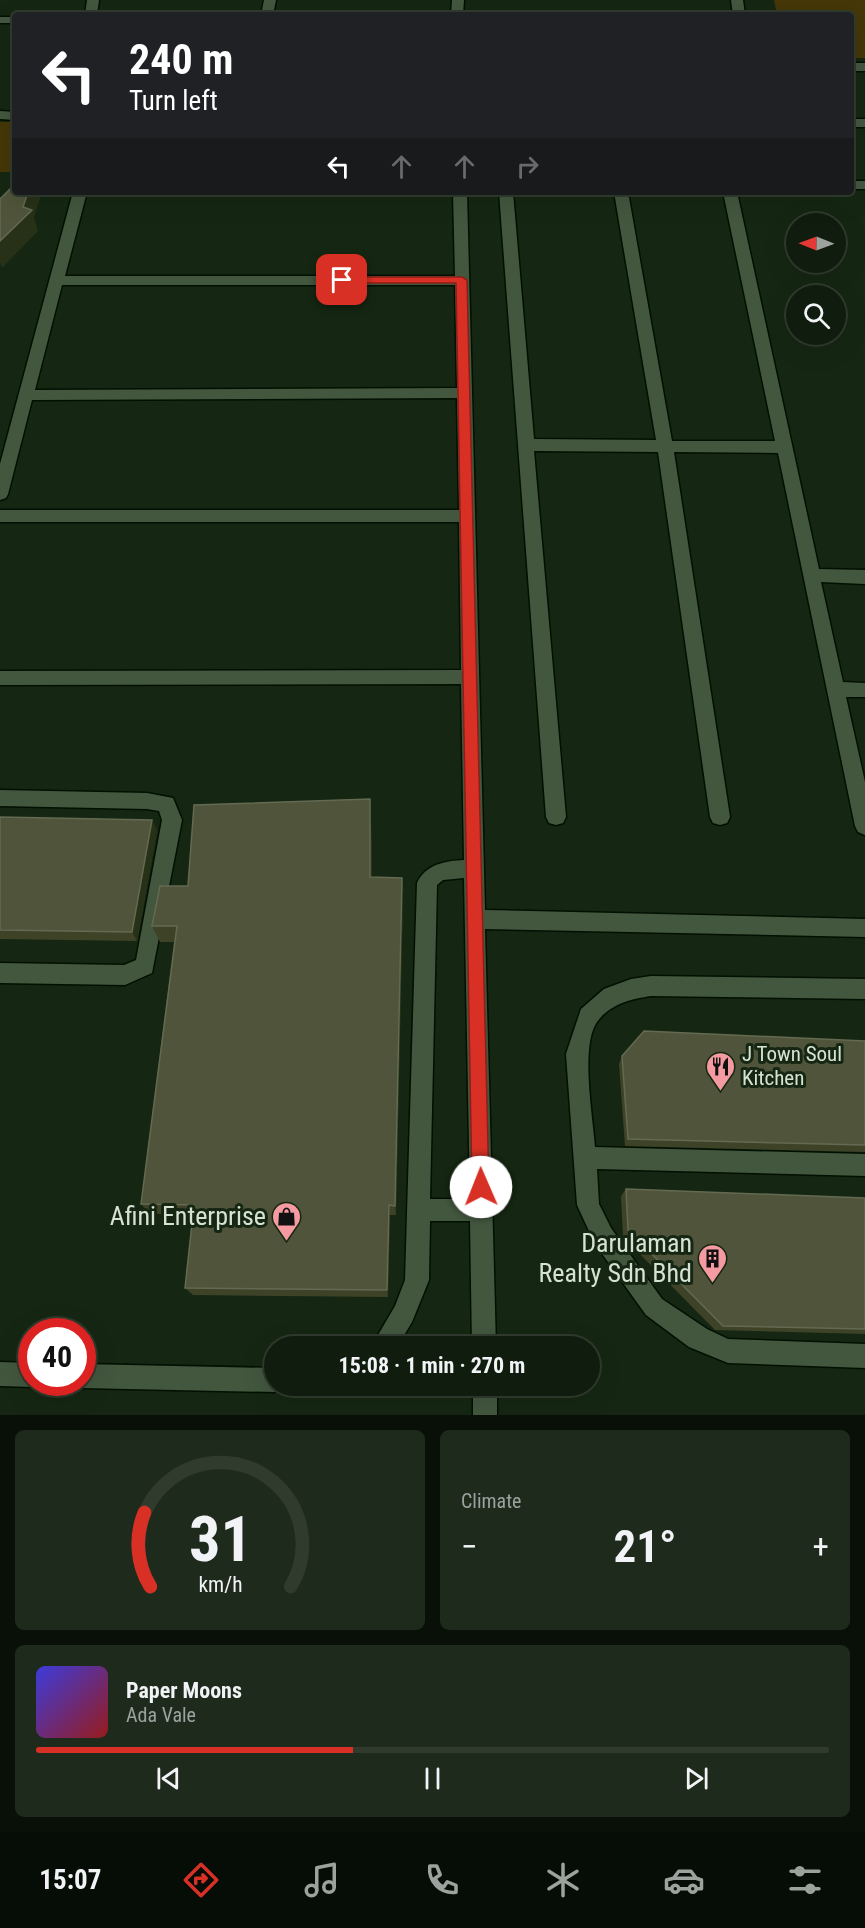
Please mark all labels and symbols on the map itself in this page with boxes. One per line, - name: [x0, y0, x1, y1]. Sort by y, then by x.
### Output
- north arrow: [786, 213, 846, 273]
- pin: [316, 254, 367, 305]
- place label: J Town Soul Kitchen: [742, 1042, 842, 1090]
- restaurant icon: J Town Soul Kitchen: [705, 1050, 737, 1092]
- position arrow: [449, 1155, 513, 1219]
- shop icon: Afini Enterprise: [271, 1200, 303, 1242]
- place label: Afini Enterprise: [110, 1201, 266, 1231]
- place label: Darulaman Realty Sdn Bhd: [539, 1228, 692, 1288]
- building icon: Darulaman Realty Sdn Bhd: [697, 1242, 729, 1284]
- speed limit sign: 40: [18, 1318, 96, 1396]

